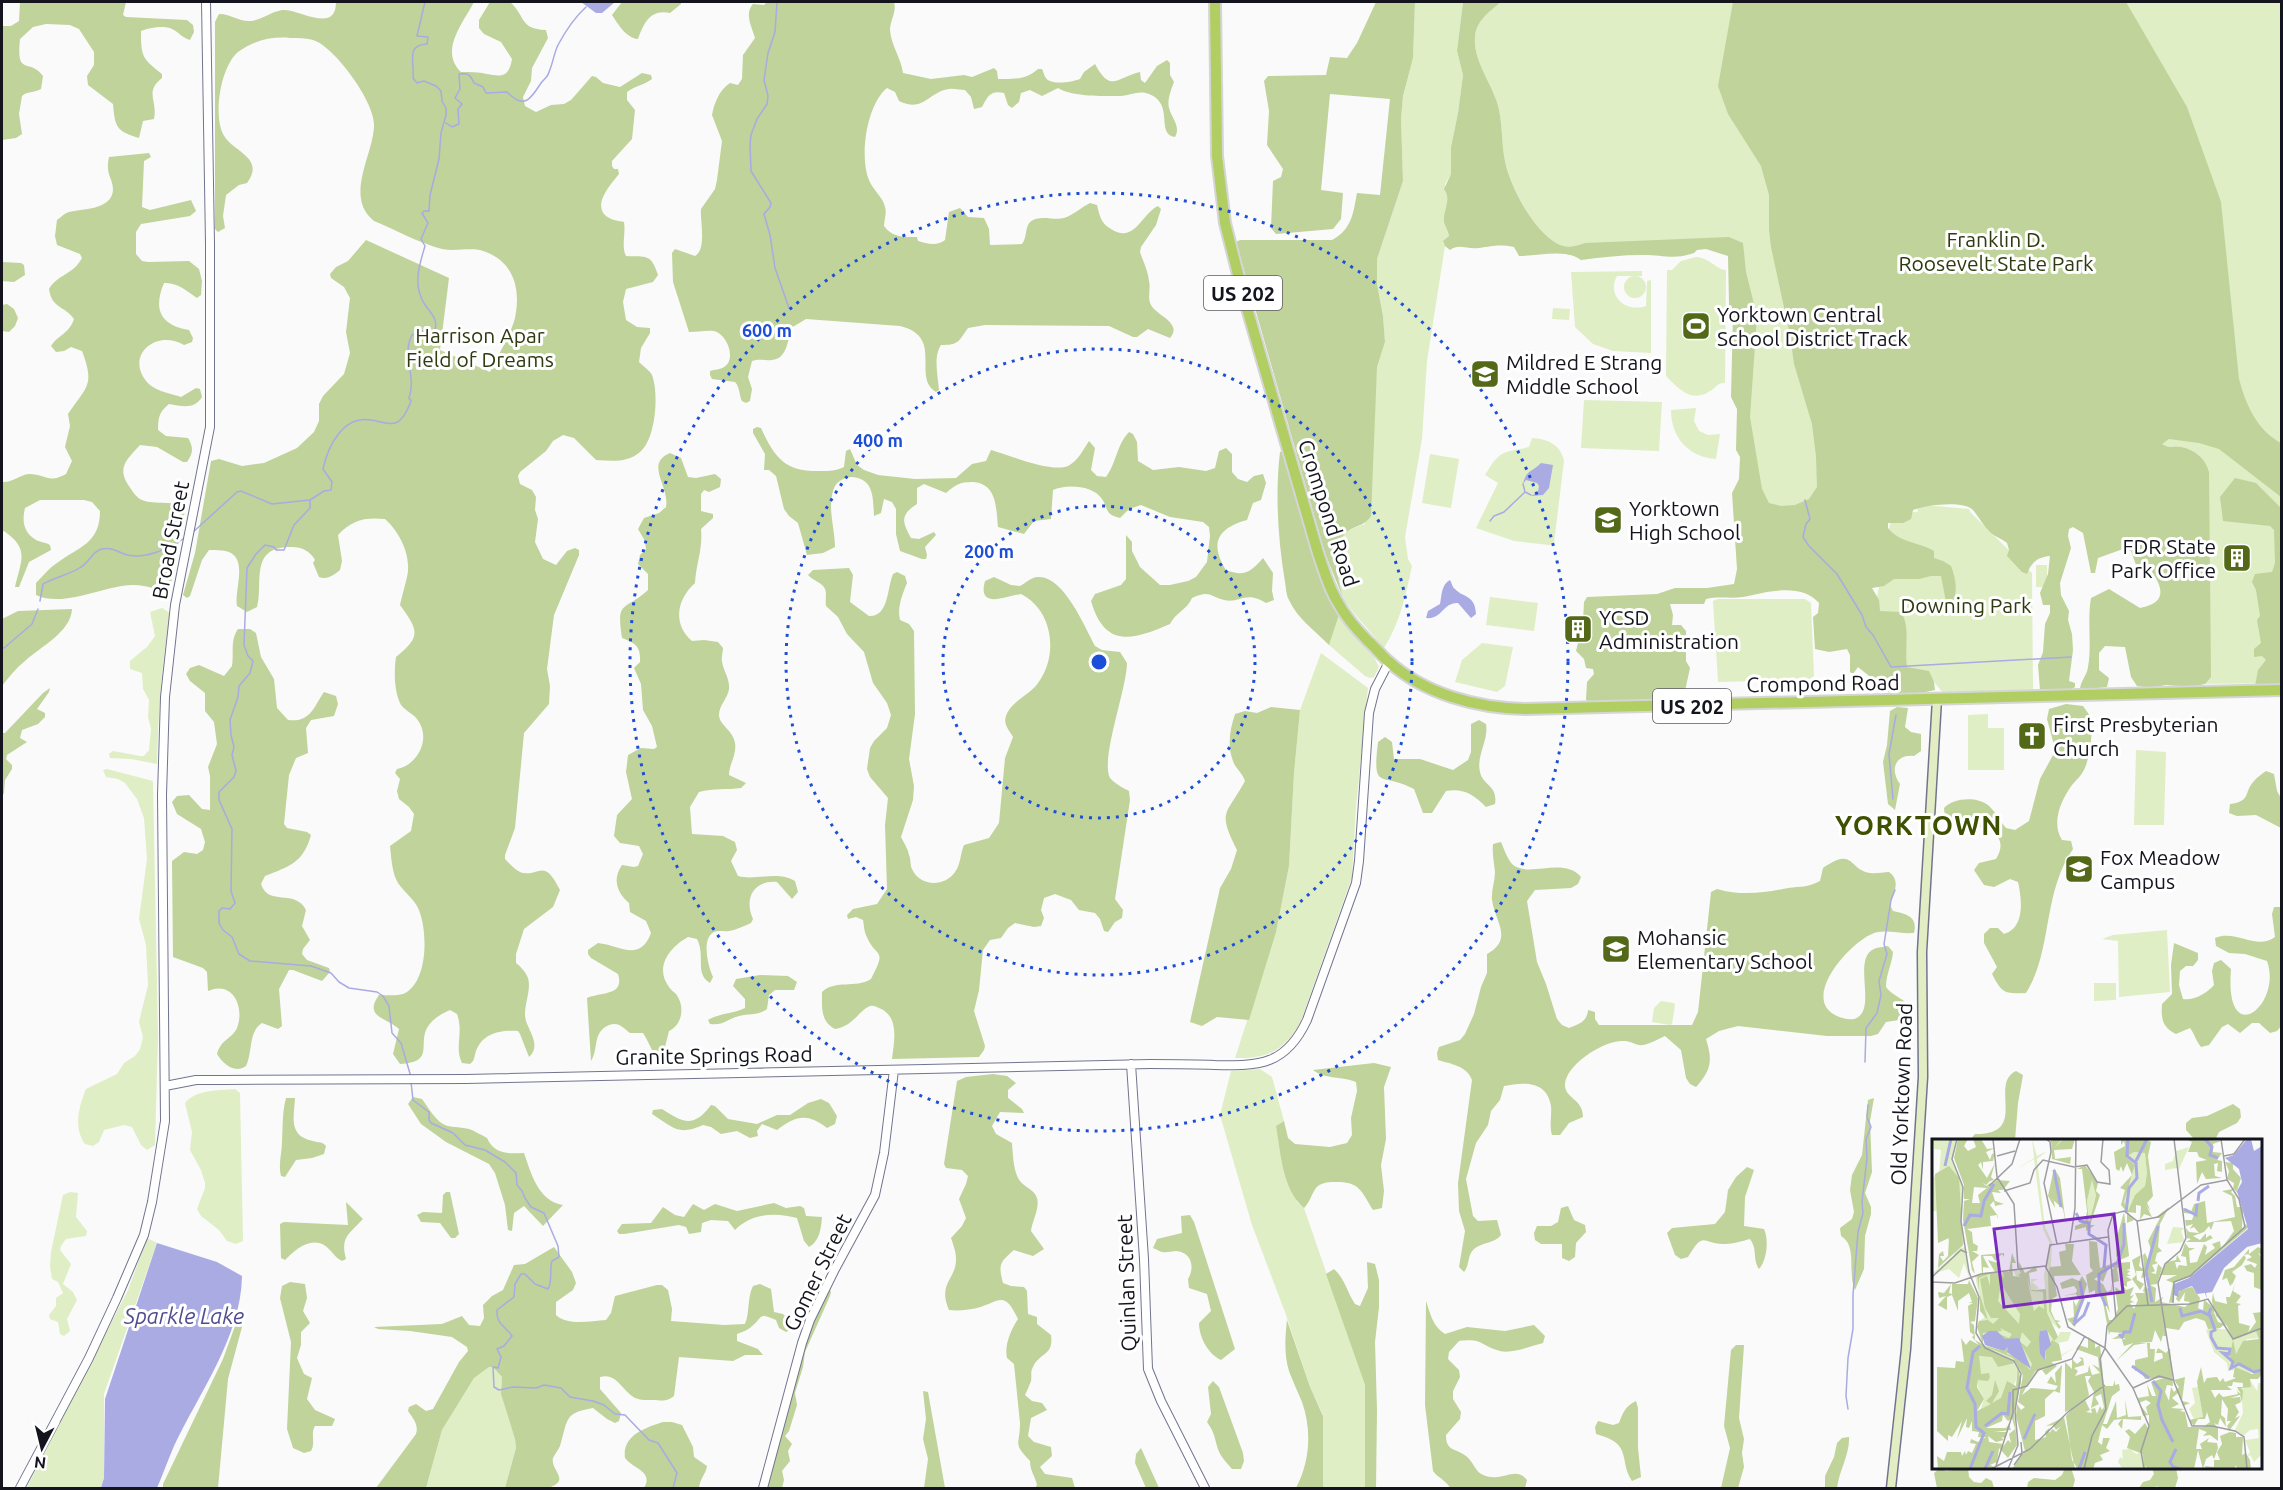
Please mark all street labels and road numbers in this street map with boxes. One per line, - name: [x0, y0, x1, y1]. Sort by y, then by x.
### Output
- road number: US 202: [1204, 276, 1282, 310]
- street label: Crompond Road: [1294, 436, 1364, 590]
- street label: Broad Street: [147, 479, 193, 601]
- street label: Crompond Road: [1746, 670, 1900, 696]
- road number: US 202: [1653, 689, 1731, 723]
- street label: Old Yorktown Road: [1886, 1002, 1916, 1186]
- street label: Granite Springs Road: [615, 1041, 813, 1069]
- street label: Gomer Street: [778, 1210, 856, 1334]
- street label: Quinlan Street: [1112, 1214, 1140, 1352]

